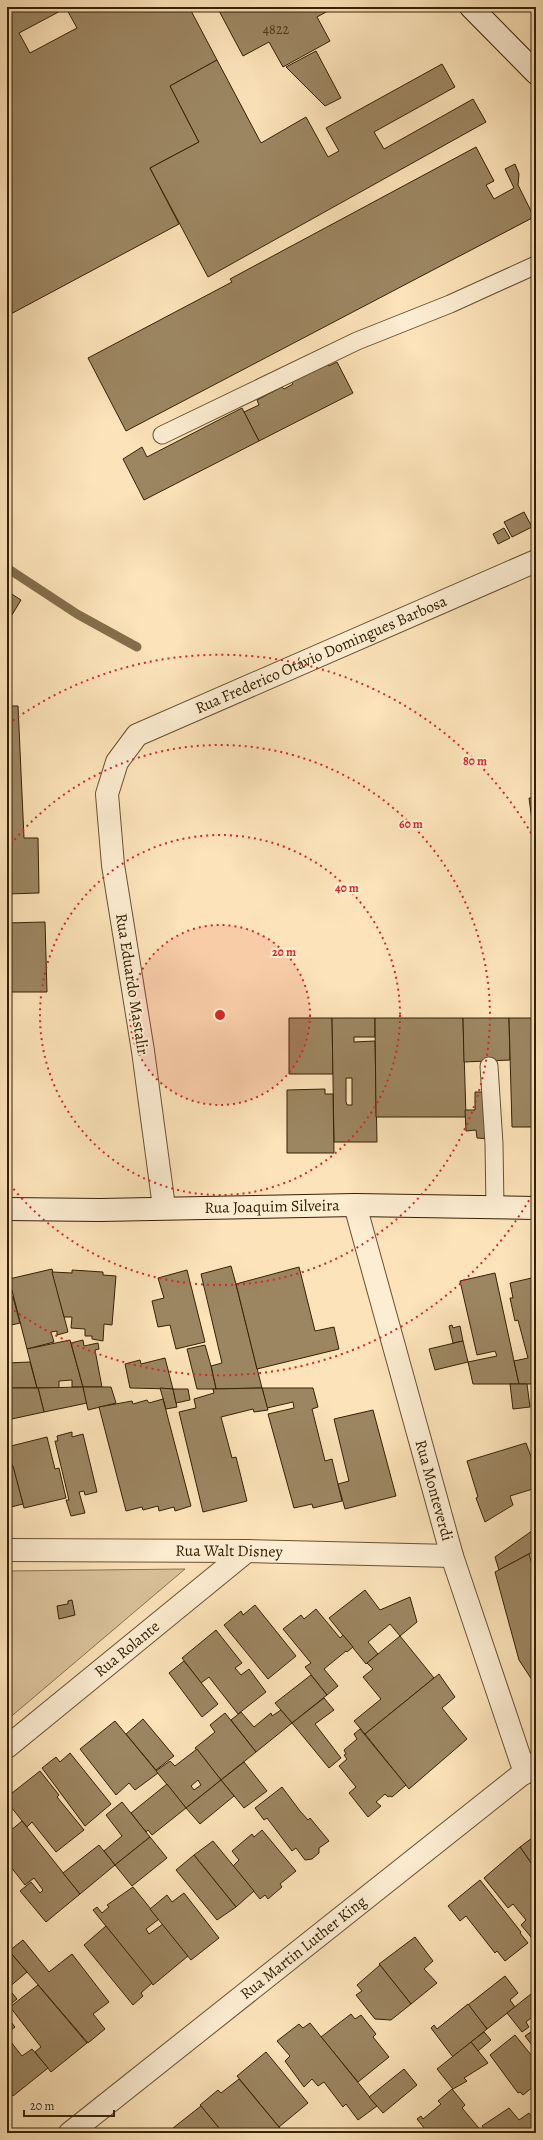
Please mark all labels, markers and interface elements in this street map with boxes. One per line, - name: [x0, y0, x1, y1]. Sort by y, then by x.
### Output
- house number: 4822: [263, 20, 290, 39]
- street label: Rua Frederico Otávio Domingues Barbosa: [192, 590, 451, 719]
- text: 80 m: [463, 753, 487, 769]
- text: 60 m: [399, 816, 423, 832]
- text: 40 m: [335, 880, 359, 896]
- street label: Rua Eduardo Mastalir: [110, 912, 154, 1056]
- text: 20 m: [272, 944, 296, 960]
- centre of rings: [213, 1008, 227, 1022]
- street label: Rua Joaquim Silveira: [204, 1194, 340, 1219]
- street label: Rua Monteverdi: [409, 1437, 458, 1543]
- street label: Rua Walt Disney: [175, 1540, 284, 1563]
- street label: Rua Rolante: [90, 1616, 164, 1682]
- street label: Rua Martin Luther King: [236, 1891, 371, 2005]
- scale bar: [24, 2092, 114, 2118]
- text: 20 m: [30, 2098, 54, 2114]

